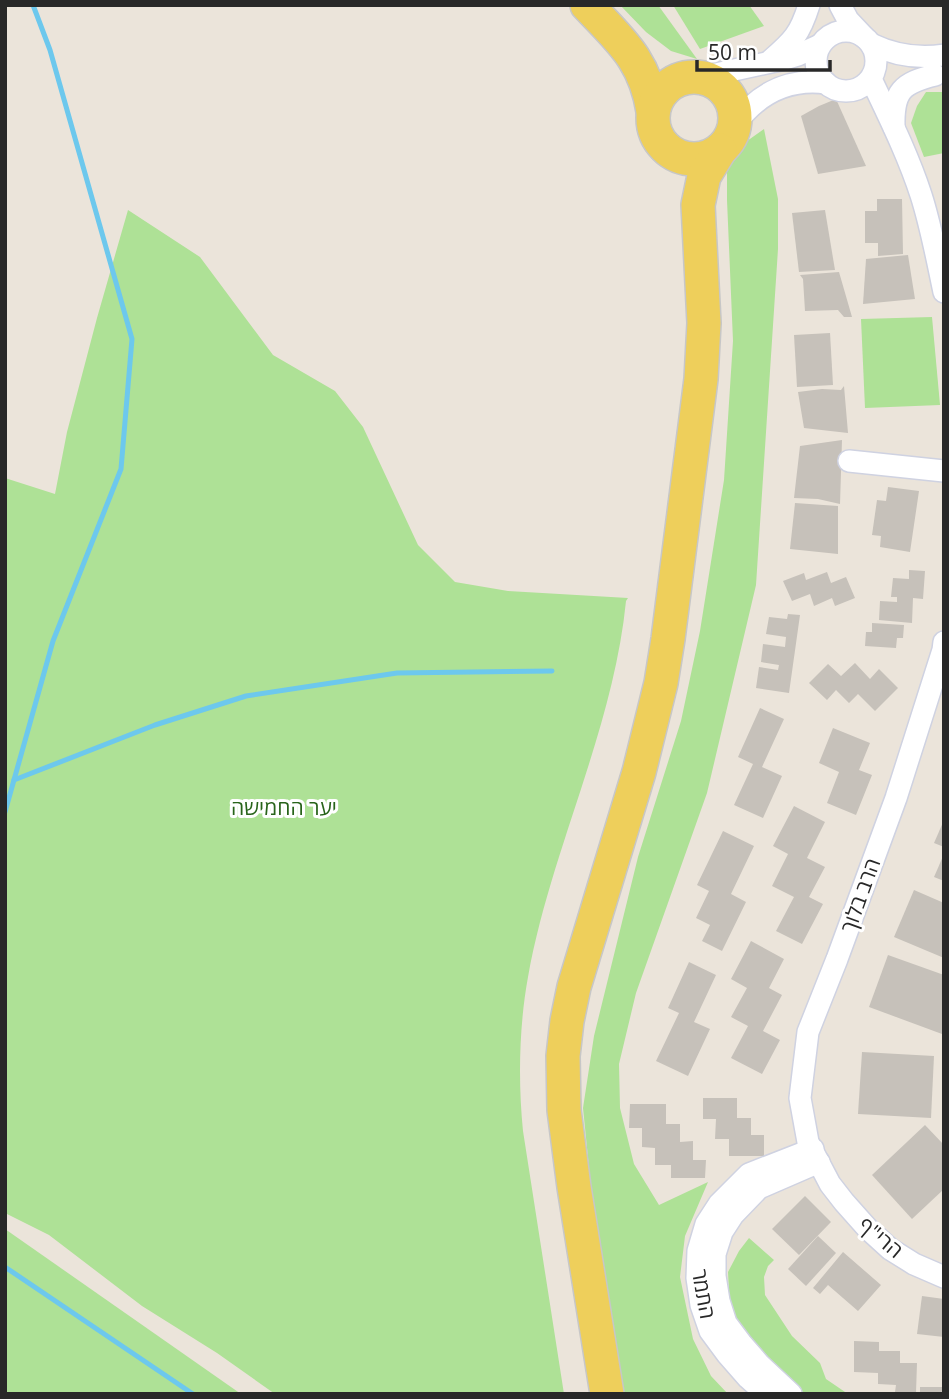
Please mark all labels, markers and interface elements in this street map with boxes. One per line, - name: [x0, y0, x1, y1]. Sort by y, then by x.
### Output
- scale bar: [697, 28, 830, 72]
- text: 50 m: [708, 38, 757, 66]
- park label: יער החמישה: [231, 793, 337, 821]
- street label: הרב בלוך: [834, 854, 886, 936]
- street label: הרי"ף: [853, 1210, 909, 1264]
- street label: התמר: [686, 1267, 722, 1321]

